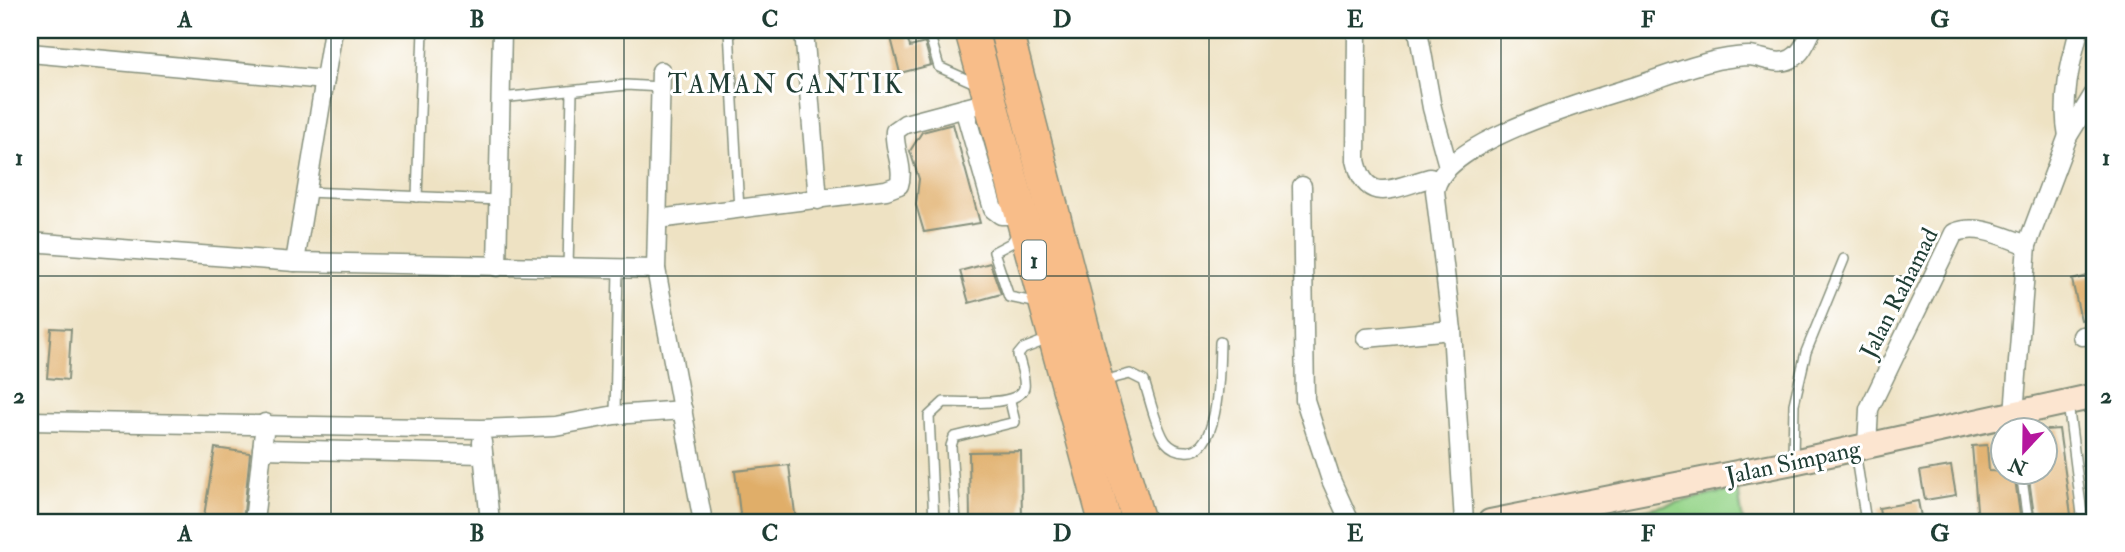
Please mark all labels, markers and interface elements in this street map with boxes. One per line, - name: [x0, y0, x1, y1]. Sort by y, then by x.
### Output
- text: A: [177, 5, 193, 34]
- text: B: [469, 5, 485, 34]
- text: C: [762, 5, 778, 34]
- text: D: [1053, 5, 1071, 34]
- text: E: [1347, 5, 1364, 34]
- text: F: [1641, 5, 1656, 34]
- text: G: [1930, 5, 1950, 34]
- district label: TAMAN CANTIK: [668, 69, 904, 101]
- text: 1: [15, 143, 23, 172]
- text: 1: [2102, 143, 2110, 172]
- street label: Jalan Rahamad: [1853, 223, 1946, 365]
- road number: 1: [1022, 241, 1046, 280]
- text: 2: [13, 381, 25, 410]
- text: 2: [2100, 381, 2112, 410]
- north arrow: [1988, 416, 2058, 486]
- street label: Jalan Simpang: [1722, 433, 1864, 492]
- text: N: [2005, 451, 2031, 481]
- text: A: [177, 519, 193, 548]
- text: B: [469, 519, 485, 548]
- text: C: [762, 519, 778, 548]
- text: D: [1053, 519, 1071, 548]
- text: E: [1347, 519, 1364, 548]
- text: F: [1641, 519, 1656, 548]
- text: G: [1930, 519, 1950, 548]

